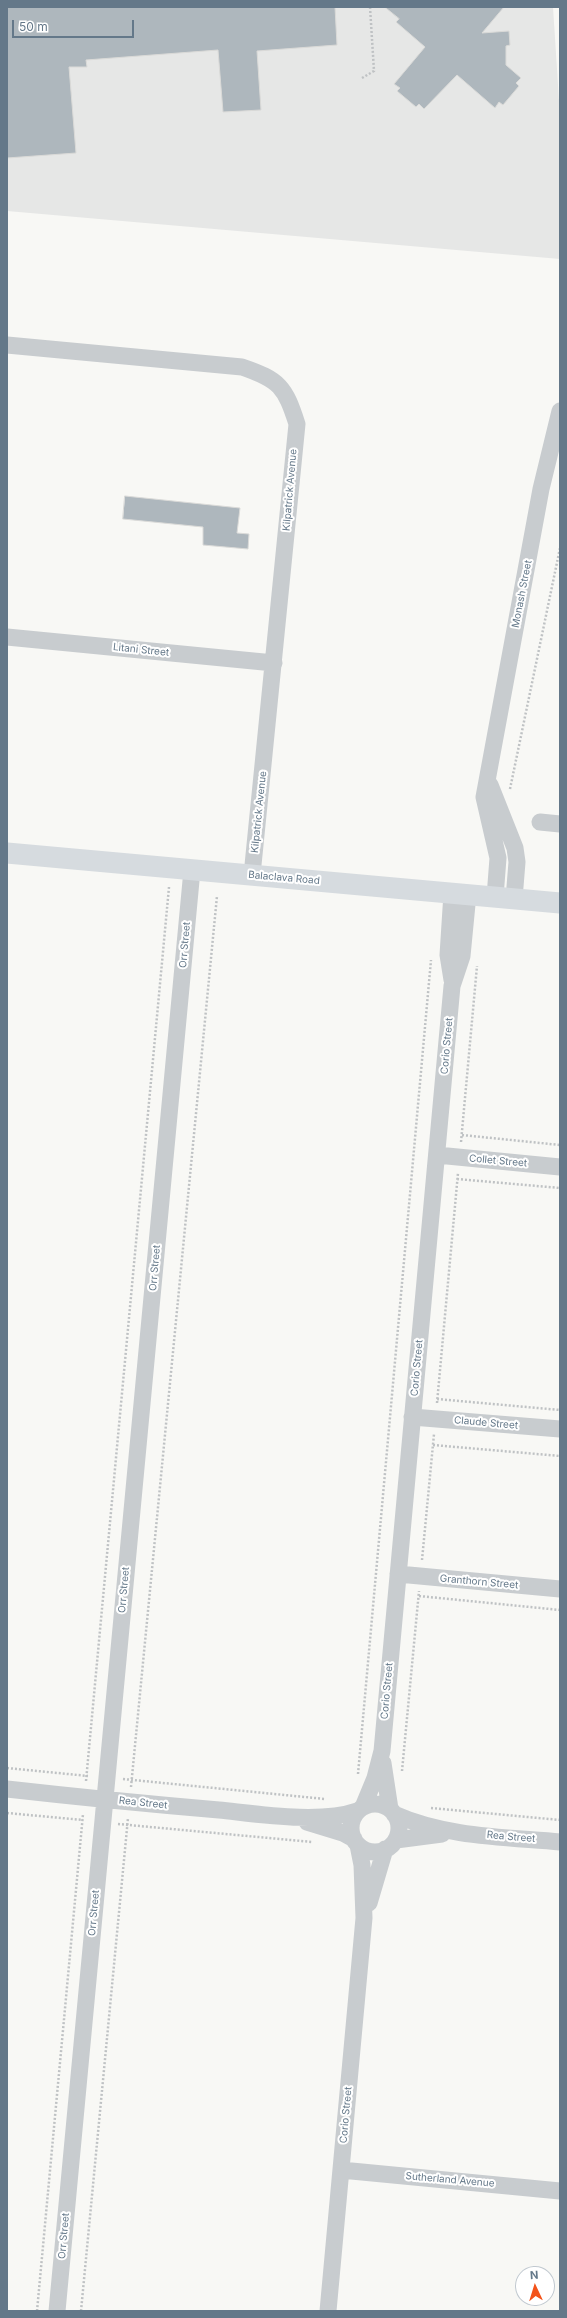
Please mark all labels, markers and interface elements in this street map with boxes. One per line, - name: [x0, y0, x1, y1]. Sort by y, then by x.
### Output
- scale bar: [14, 12, 136, 38]
- text: 50 m: [19, 19, 48, 34]
- street label: Kilpatrick Avenue: [280, 448, 300, 532]
- street label: Monash Street: [510, 559, 534, 629]
- street label: Litani Street: [112, 641, 170, 659]
- street label: Kilpatrick Avenue: [249, 770, 269, 854]
- street label: Balaclava Road: [248, 869, 320, 887]
- street label: Orr Street: [177, 921, 193, 969]
- street label: Corio Street: [439, 1017, 455, 1075]
- street label: Collet Street: [468, 1152, 528, 1170]
- street label: Orr Street: [147, 1244, 163, 1292]
- street label: Corio Street: [409, 1339, 425, 1397]
- street label: Claude Street: [453, 1414, 519, 1432]
- street label: Orr Street: [116, 1566, 132, 1614]
- street label: Granthorn Street: [439, 1573, 519, 1591]
- street label: Corio Street: [379, 1662, 395, 1720]
- street label: Rea Street: [118, 1794, 168, 1812]
- street label: Rea Street: [486, 1829, 536, 1845]
- street label: Orr Street: [86, 1889, 102, 1937]
- street label: Corio Street: [338, 2086, 354, 2144]
- street label: Sutherland Avenue: [405, 2170, 495, 2190]
- street label: Orr Street: [56, 2212, 72, 2260]
- north arrow: [515, 2266, 555, 2306]
- text: N: [530, 2268, 539, 2282]

